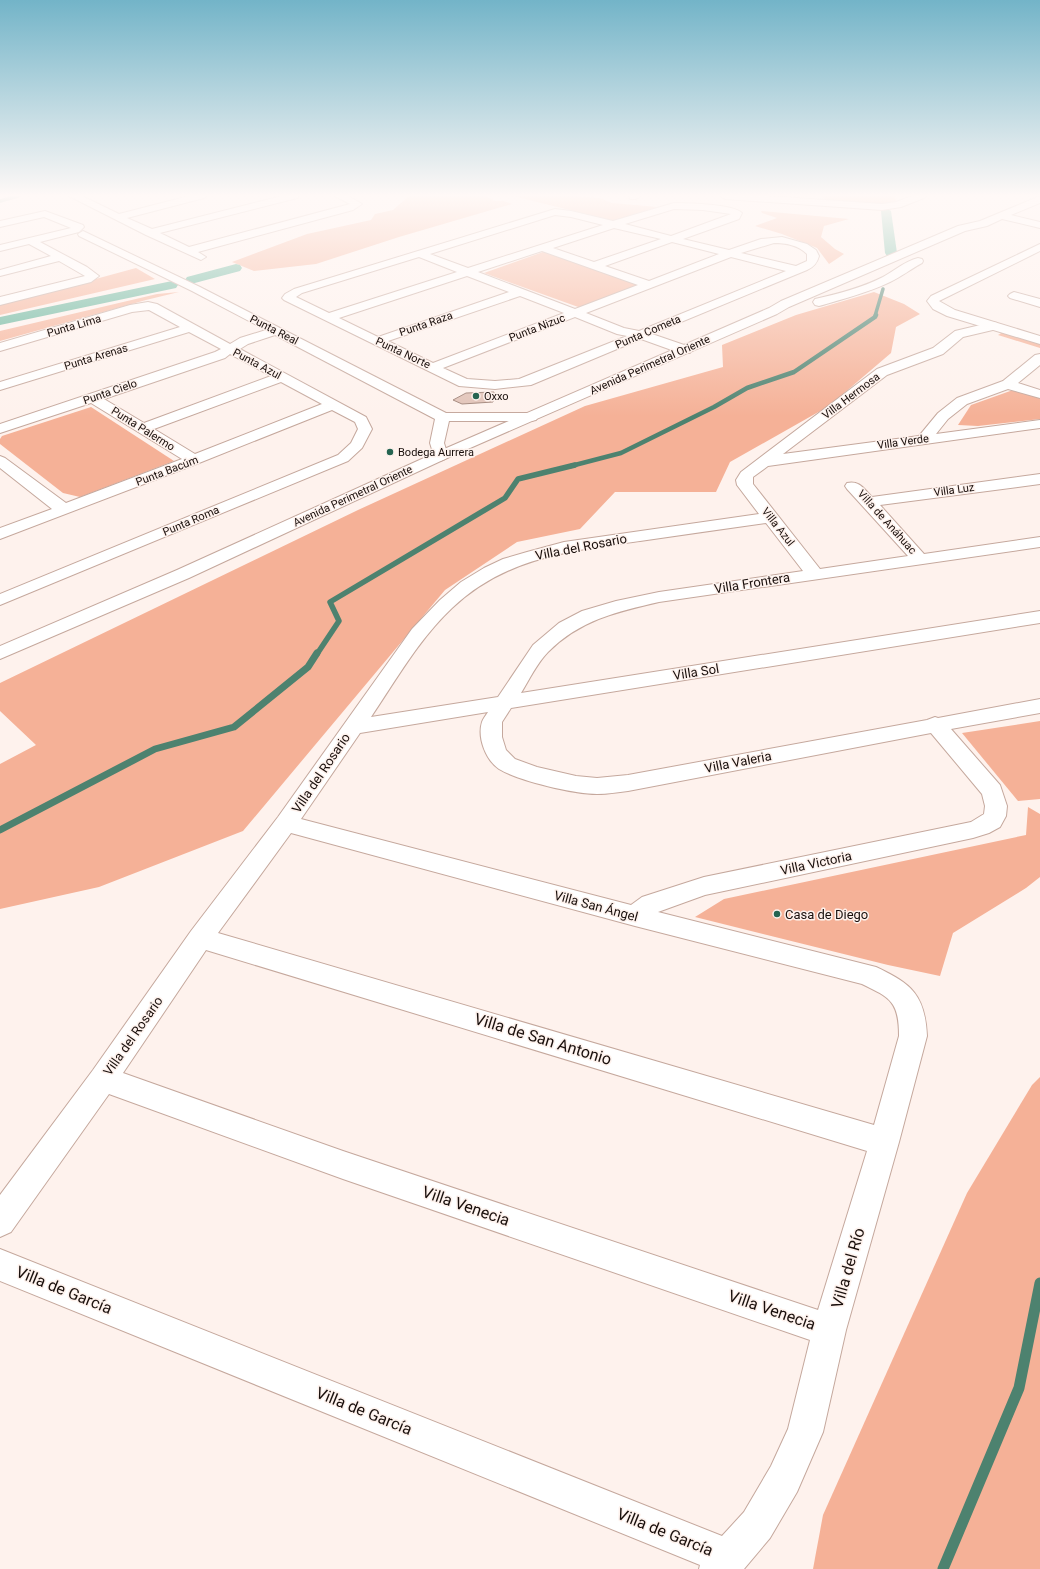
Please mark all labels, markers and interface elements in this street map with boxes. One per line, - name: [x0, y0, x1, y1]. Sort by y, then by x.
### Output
- street label: Punta Raza: [398, 309, 454, 339]
- street label: Punta Nizuc: [507, 311, 567, 345]
- street label: Punta Lima: [45, 312, 103, 340]
- street label: Punta Real: [248, 312, 300, 348]
- street label: Punta Cometa: [613, 312, 683, 352]
- street label: Avenida Perimetral Oriente: [588, 333, 712, 397]
- street label: Punta Norte: [374, 335, 433, 371]
- street label: Punta Arenas: [63, 341, 130, 373]
- street label: Punta Azul: [231, 346, 283, 382]
- street label: Villa Hermosa: [820, 370, 882, 422]
- street label: Punta Cielo: [81, 377, 139, 407]
- place label: Oxxo: [484, 390, 509, 403]
- marker: Oxxo: [471, 391, 481, 401]
- street label: Punta Palermo: [109, 404, 177, 454]
- street label: Villa Verde: [876, 432, 930, 452]
- place label: Bodega Aurrera: [398, 446, 474, 459]
- marker: Bodega Aurrera: [385, 447, 395, 457]
- street label: Punta Bacúm: [134, 453, 200, 489]
- street label: Avenida Perimetral Oriente: [291, 463, 415, 529]
- street label: Villa Luz: [933, 481, 976, 499]
- street label: Villa de Anáhuac: [855, 487, 919, 557]
- street label: Punta Roma: [161, 503, 221, 539]
- street label: Villa Azul: [759, 505, 797, 549]
- street label: Villa del Rosario: [534, 531, 628, 563]
- street label: Villa Frontera: [713, 570, 791, 596]
- street label: Villa Sol: [672, 661, 720, 683]
- street label: Villa del Rosario: [289, 730, 353, 816]
- street label: Villa Valeria: [703, 748, 773, 776]
- street label: Villa Victoria: [779, 848, 853, 878]
- street label: Villa San Ángel: [552, 888, 640, 924]
- place label: Casa de Diego: [785, 907, 868, 922]
- marker: Casa de Diego: [772, 909, 782, 919]
- street label: Villa del Rosario: [100, 994, 166, 1078]
- street label: Villa de San Antonio: [472, 1009, 614, 1069]
- street label: Villa Venecia: [420, 1182, 512, 1230]
- street label: Villa del Río: [827, 1226, 869, 1310]
- street label: Villa de García: [13, 1262, 115, 1318]
- street label: Villa Venecia: [726, 1286, 818, 1334]
- street label: Villa de García: [313, 1383, 415, 1439]
- street label: Villa de García: [614, 1504, 716, 1560]

